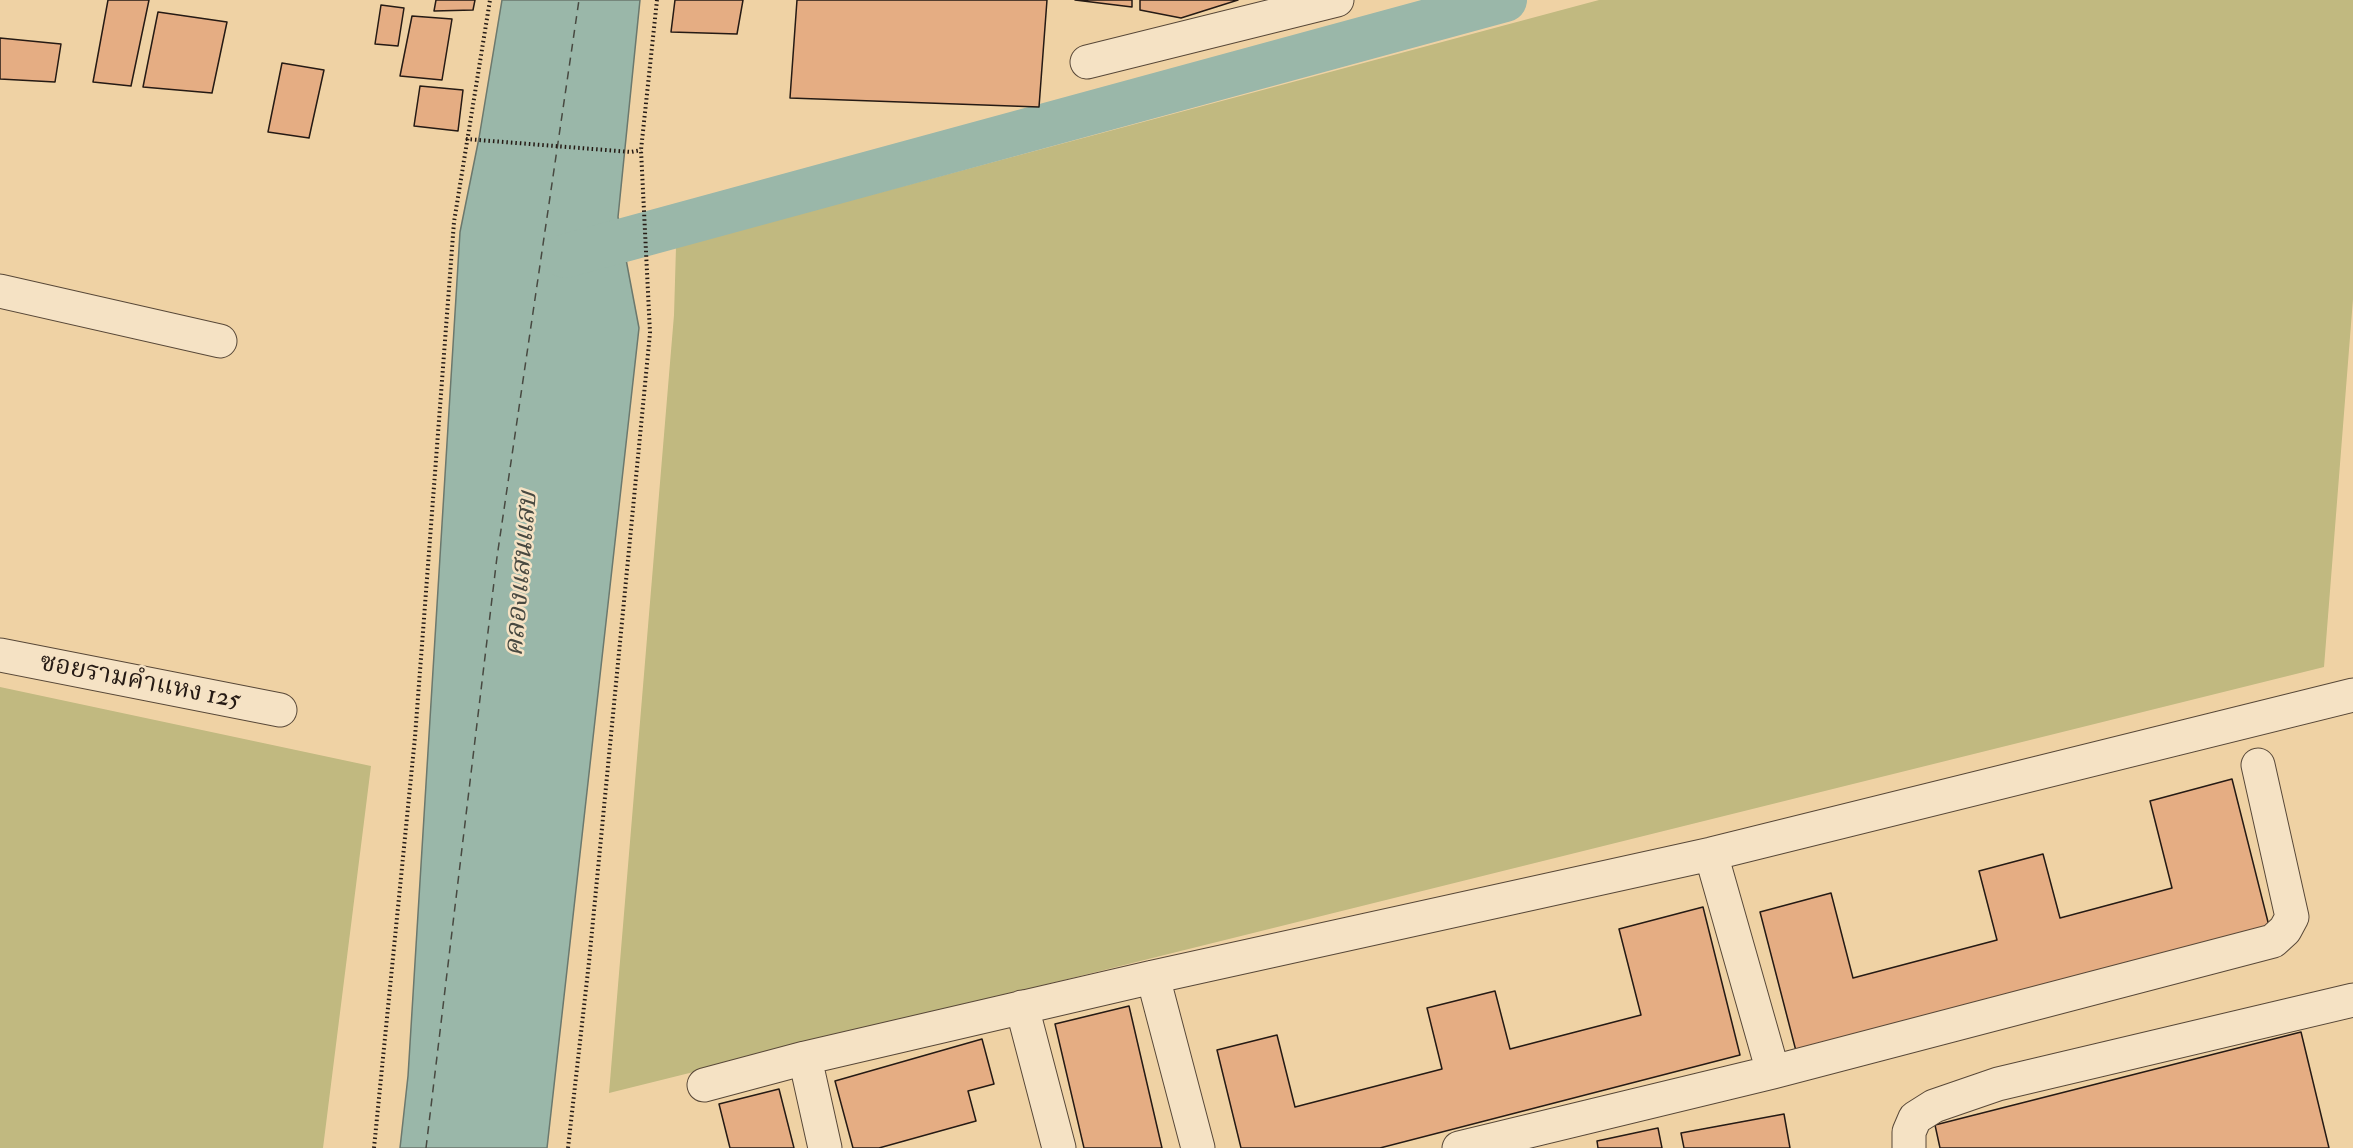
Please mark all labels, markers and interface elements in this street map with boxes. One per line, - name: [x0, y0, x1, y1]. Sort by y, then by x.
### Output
- water label: คลองแสนแสบ: [500, 490, 546, 658]
- street label: ซอยรามคำแหง 125: [37, 648, 243, 718]

